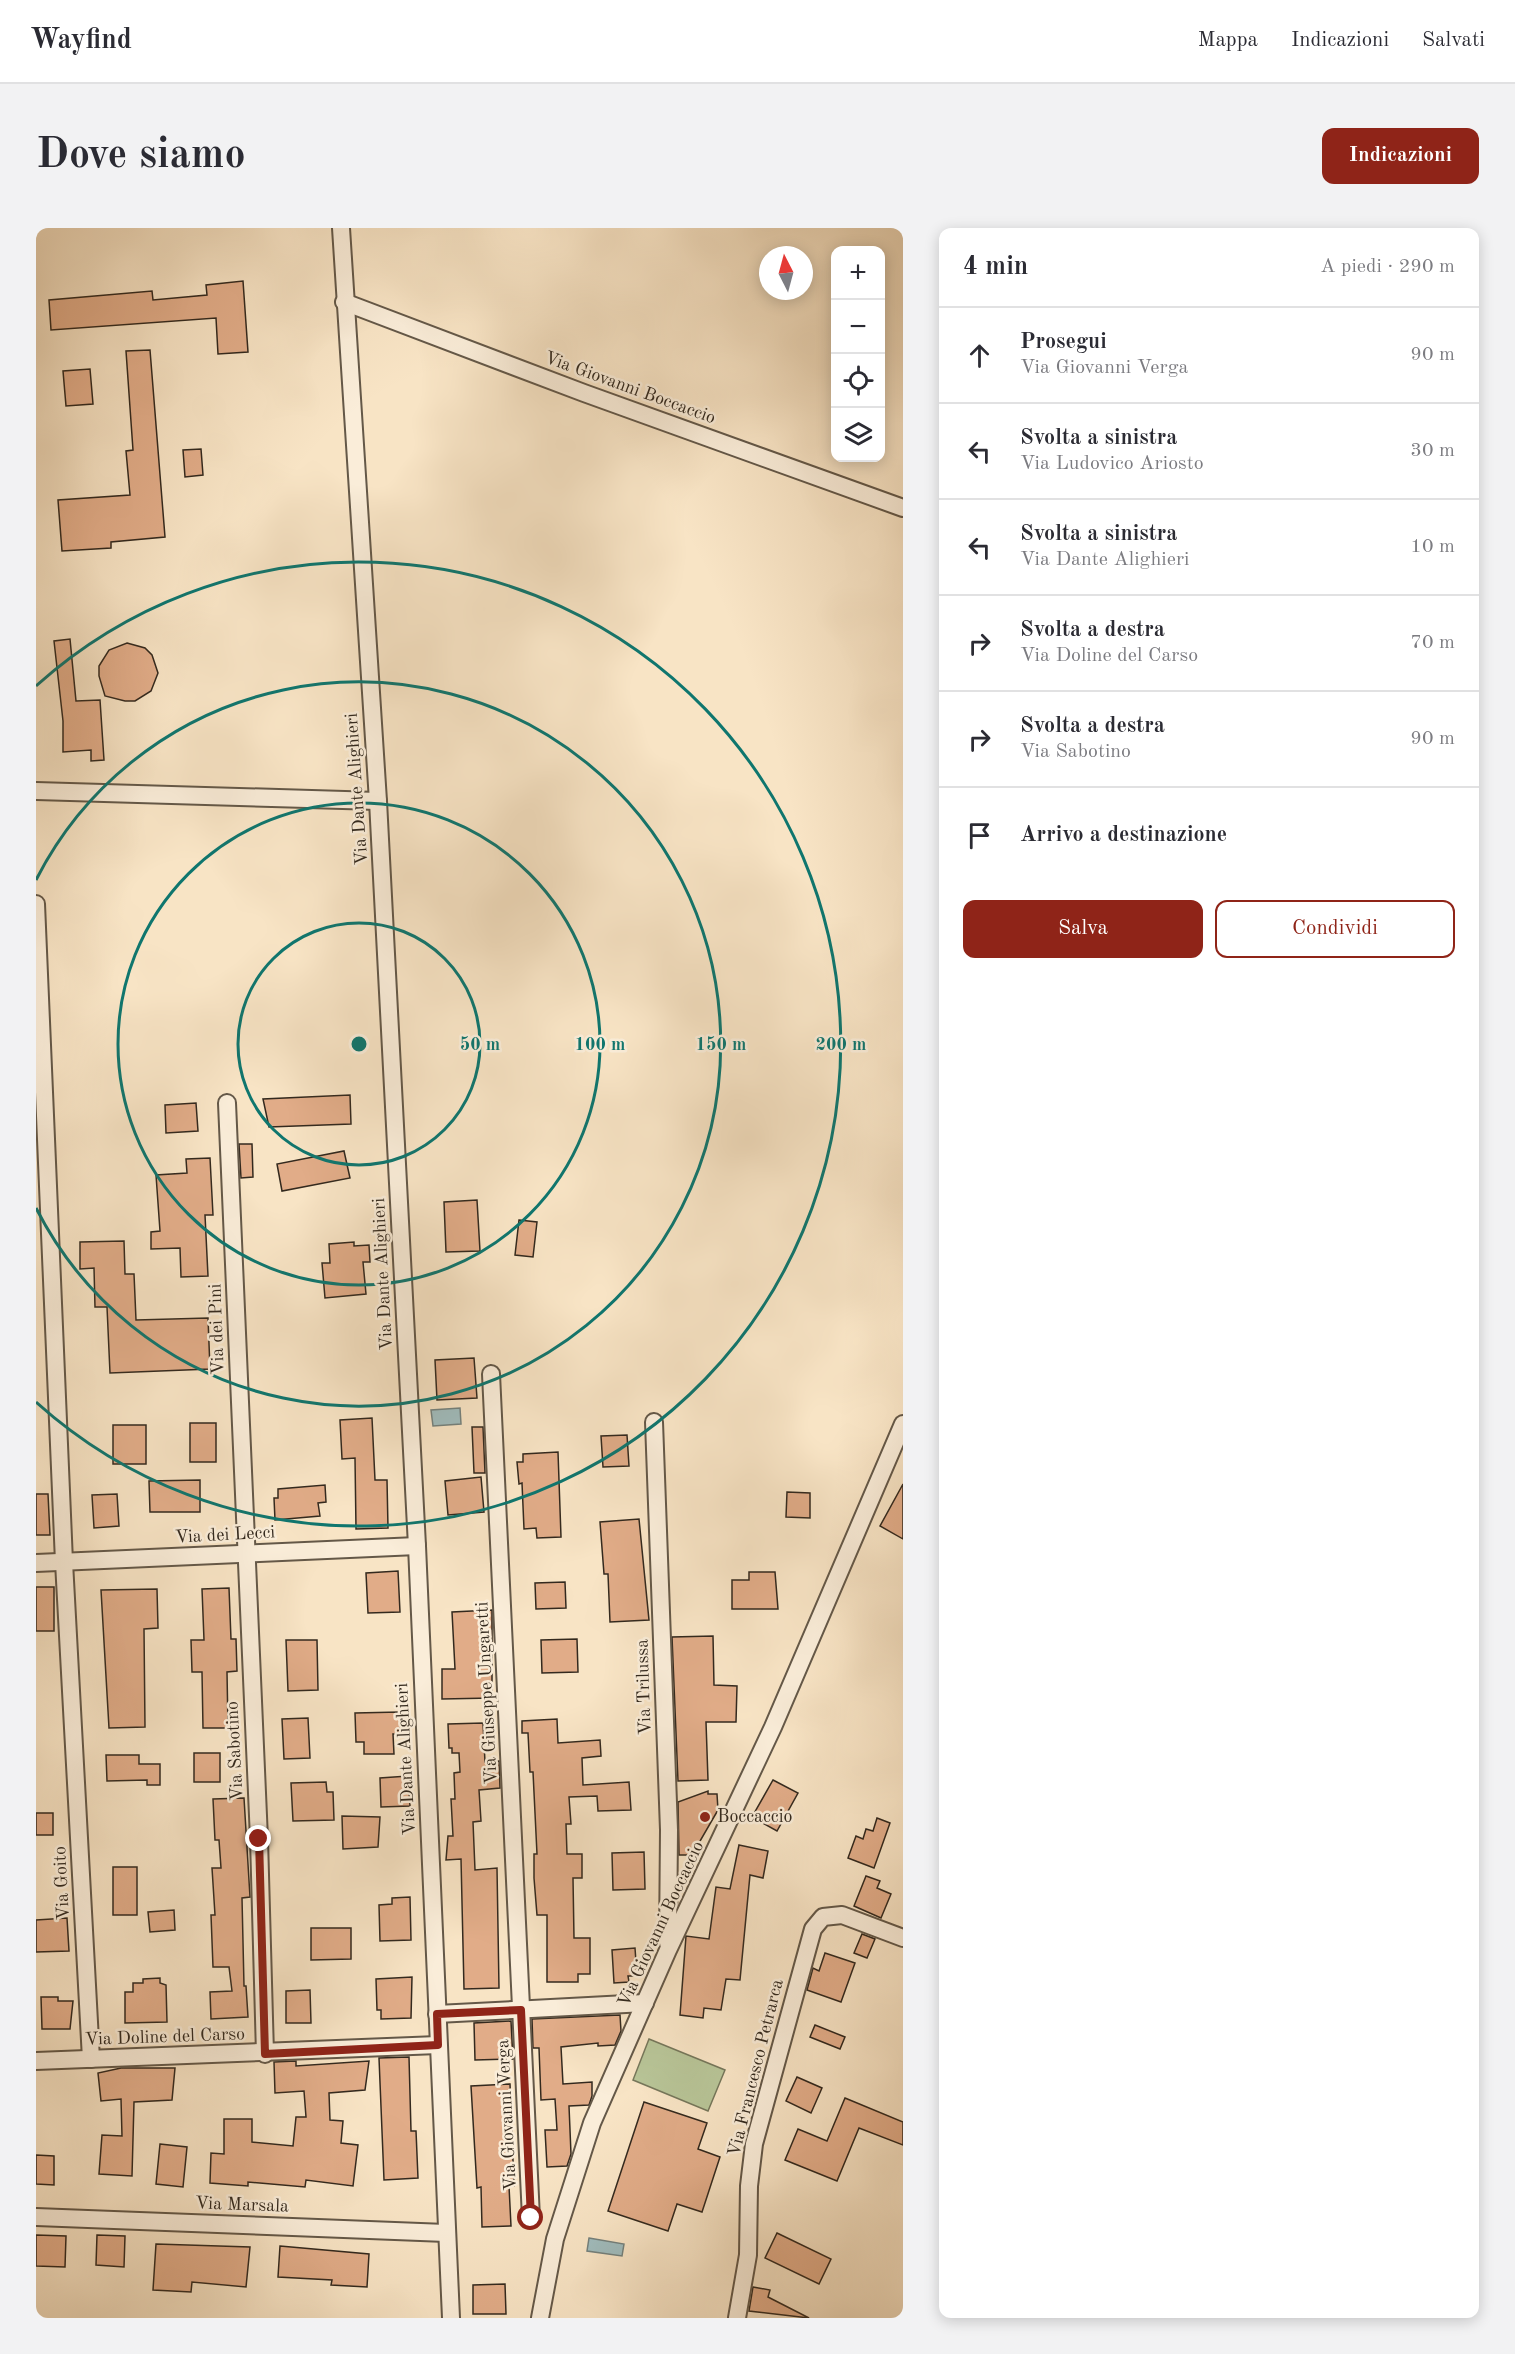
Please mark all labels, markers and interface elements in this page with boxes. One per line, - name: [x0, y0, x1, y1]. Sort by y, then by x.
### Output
- text: Wayfind: [30, 27, 132, 55]
- text: Mappa: [1198, 30, 1258, 51]
- text: Indicazioni: [1291, 30, 1389, 51]
- text: Salvati: [1422, 30, 1485, 51]
- button: Indicazioni: [1322, 128, 1479, 184]
- text: Dove siamo: [36, 135, 246, 177]
- north arrow: [759, 246, 813, 300]
- map controls: [831, 246, 885, 462]
- button: +: [831, 246, 885, 300]
- text: 4 min: [963, 254, 1028, 280]
- text: A piedi · 290 m: [1320, 257, 1455, 277]
- button: −: [831, 300, 885, 354]
- text: Prosegui: [1020, 331, 1107, 353]
- icon: ahead: [963, 339, 996, 372]
- text: 90 m: [1410, 345, 1455, 365]
- street label: Via Giovanni Boccaccio: [542, 349, 718, 427]
- button: locate: [831, 354, 885, 408]
- text: Via Giovanni Verga: [1020, 358, 1188, 378]
- button: layers: [831, 408, 885, 462]
- text: Svolta a sinistra: [1020, 427, 1178, 449]
- icon: left: [963, 435, 996, 468]
- text: 30 m: [1410, 441, 1455, 461]
- text: Via Ludovico Ariosto: [1020, 454, 1204, 474]
- text: Svolta a sinistra: [1020, 523, 1178, 545]
- icon: left: [963, 531, 996, 564]
- text: 10 m: [1410, 537, 1455, 557]
- text: Via Dante Alighieri: [1020, 550, 1189, 570]
- text: Svolta a destra: [1020, 619, 1165, 641]
- icon: right: [963, 627, 996, 660]
- text: 70 m: [1410, 633, 1455, 653]
- text: Via Doline del Carso: [1020, 646, 1198, 666]
- street label: Via Dante Alighieri: [343, 712, 371, 866]
- text: Svolta a destra: [1020, 715, 1165, 737]
- icon: right: [963, 723, 996, 756]
- text: 90 m: [1410, 729, 1455, 749]
- text: Via Sabotino: [1020, 742, 1131, 762]
- icon: arrive: [963, 819, 996, 852]
- text: Arrivo a destinazione: [1020, 824, 1227, 846]
- button: Salva: [963, 900, 1203, 958]
- button: Condividi: [1215, 900, 1455, 958]
- centre of rings: [349, 1034, 369, 1054]
- text: 50 m: [460, 1036, 500, 1054]
- text: 100 m: [575, 1036, 625, 1054]
- text: 150 m: [696, 1036, 746, 1054]
- text: 200 m: [816, 1036, 866, 1054]
- street label: Via Dante Alighieri: [370, 1197, 396, 1351]
- street label: Via dei Pini: [206, 1283, 228, 1375]
- street label: Via dei Lecci: [174, 1523, 276, 1547]
- street label: Via Giuseppe Ungaretti: [473, 1601, 501, 1785]
- street label: Via Trilussa: [633, 1639, 655, 1735]
- street label: Via Dante Alighieri: [393, 1682, 419, 1836]
- street label: Via Sabotino: [223, 1701, 247, 1801]
- place label: Boccaccio: [717, 1808, 792, 1826]
- marker: Boccaccio: [698, 1810, 712, 1824]
- route end: [245, 1825, 271, 1851]
- street label: Via Giovanni Boccaccio: [615, 1838, 707, 2010]
- street label: Via Goito: [51, 1846, 73, 1920]
- street label: Via Francesco Petrarca: [725, 1977, 787, 2159]
- street label: Via Doline del Carso: [85, 2025, 245, 2049]
- street label: Via Giovanni Verga: [494, 2039, 520, 2191]
- street label: Via Marsala: [195, 2194, 289, 2216]
- route start: [517, 2204, 543, 2230]

